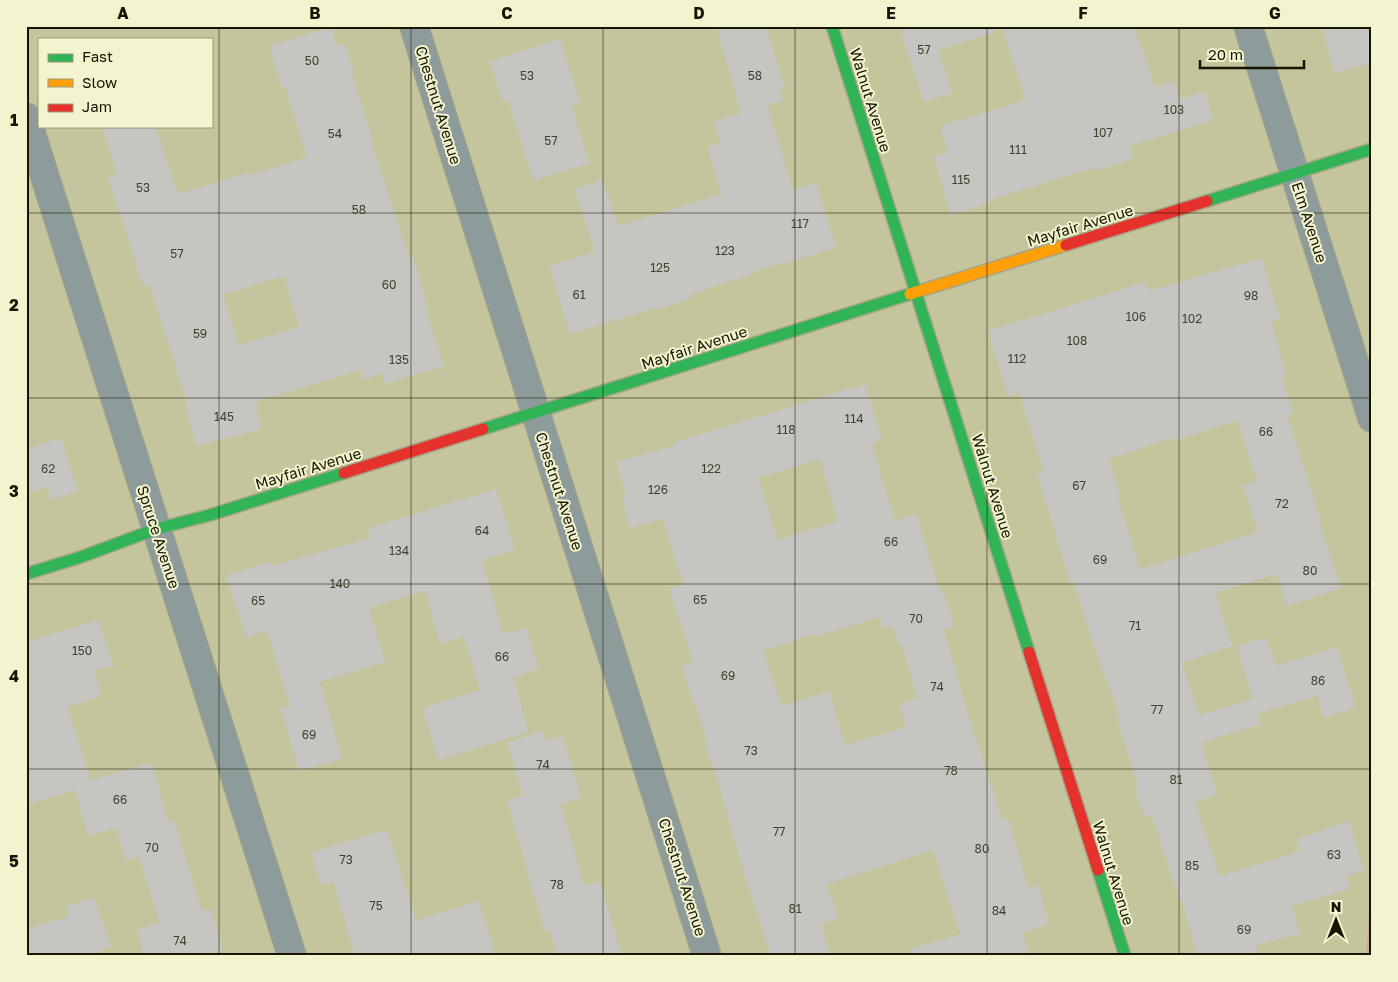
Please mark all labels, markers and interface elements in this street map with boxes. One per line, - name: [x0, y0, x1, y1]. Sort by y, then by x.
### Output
- text: A: [117, 3, 129, 23]
- text: B: [309, 3, 321, 23]
- text: C: [501, 3, 513, 23]
- text: D: [693, 3, 705, 23]
- text: E: [886, 3, 896, 23]
- text: F: [1078, 3, 1088, 23]
- text: G: [1269, 3, 1281, 23]
- legend: [38, 38, 212, 128]
- scale bar: [1200, 38, 1304, 70]
- house number: 57: [917, 42, 931, 57]
- street label: Chestnut Avenue: [412, 44, 466, 167]
- text: 20 m: [1208, 45, 1243, 63]
- street label: Walnut Avenue: [847, 46, 895, 155]
- text: Fast: [82, 47, 113, 65]
- house number: 50: [305, 53, 319, 68]
- house number: 53: [520, 68, 534, 83]
- house number: 58: [748, 68, 762, 83]
- text: Slow: [82, 73, 117, 91]
- text: Jam: [82, 97, 112, 115]
- house number: 103: [1164, 102, 1184, 117]
- text: 1: [10, 110, 18, 130]
- house number: 107: [1093, 125, 1113, 140]
- house number: 54: [328, 126, 342, 141]
- house number: 57: [544, 133, 558, 148]
- house number: 111: [1009, 142, 1027, 157]
- house number: 115: [952, 172, 970, 187]
- street label: Elm Avenue: [1288, 179, 1332, 265]
- house number: 53: [136, 180, 150, 195]
- street label: Mayfair Avenue: [1025, 200, 1136, 250]
- house number: 58: [352, 202, 366, 217]
- house number: 117: [791, 216, 809, 231]
- house number: 123: [715, 243, 735, 258]
- house number: 57: [170, 246, 184, 261]
- house number: 125: [650, 260, 670, 275]
- house number: 60: [382, 277, 396, 292]
- house number: 61: [572, 287, 586, 302]
- house number: 98: [1244, 288, 1258, 303]
- text: 2: [9, 295, 19, 315]
- house number: 106: [1126, 309, 1146, 324]
- house number: 102: [1182, 311, 1202, 326]
- street label: Mayfair Avenue: [639, 321, 749, 373]
- house number: 59: [193, 326, 207, 341]
- house number: 108: [1067, 333, 1087, 348]
- house number: 112: [1008, 351, 1026, 366]
- house number: 135: [389, 352, 409, 367]
- house number: 145: [214, 409, 234, 424]
- house number: 114: [845, 411, 863, 426]
- house number: 118: [777, 422, 795, 437]
- house number: 66: [1259, 424, 1273, 439]
- street label: Chestnut Avenue: [532, 430, 588, 553]
- street label: Walnut Avenue: [969, 432, 1017, 541]
- street label: Mayfair Avenue: [253, 443, 364, 493]
- house number: 62: [41, 461, 55, 476]
- house number: 122: [701, 461, 721, 476]
- house number: 67: [1072, 478, 1086, 493]
- text: 3: [9, 481, 19, 501]
- house number: 126: [648, 482, 668, 497]
- street label: Spruce Avenue: [134, 483, 184, 591]
- house number: 72: [1275, 496, 1289, 511]
- house number: 64: [475, 523, 489, 538]
- house number: 66: [884, 534, 898, 549]
- house number: 134: [389, 543, 409, 558]
- house number: 69: [1093, 552, 1107, 567]
- house number: 80: [1303, 563, 1317, 578]
- house number: 140: [330, 576, 350, 591]
- house number: 65: [693, 592, 707, 607]
- house number: 65: [251, 593, 265, 608]
- house number: 70: [909, 611, 923, 626]
- house number: 71: [1129, 618, 1141, 633]
- house number: 150: [72, 643, 92, 658]
- house number: 66: [495, 649, 509, 664]
- text: 4: [9, 666, 19, 686]
- house number: 69: [721, 668, 735, 683]
- house number: 86: [1311, 673, 1325, 688]
- house number: 74: [930, 679, 944, 694]
- house number: 77: [1151, 702, 1163, 717]
- house number: 69: [302, 727, 316, 742]
- house number: 73: [744, 743, 758, 758]
- house number: 74: [536, 757, 550, 772]
- house number: 78: [944, 763, 958, 778]
- house number: 81: [1169, 772, 1183, 787]
- house number: 66: [113, 792, 127, 807]
- street label: Chestnut Avenue: [655, 816, 711, 939]
- street label: Walnut Avenue: [1090, 819, 1138, 928]
- house number: 77: [773, 824, 785, 839]
- house number: 70: [145, 840, 159, 855]
- house number: 80: [975, 841, 989, 856]
- house number: 63: [1327, 847, 1341, 862]
- text: 5: [9, 851, 19, 871]
- house number: 73: [339, 852, 353, 867]
- house number: 85: [1185, 858, 1199, 873]
- house number: 78: [550, 877, 564, 892]
- north arrow: [1310, 894, 1360, 944]
- house number: 75: [369, 898, 383, 913]
- text: N: [1331, 898, 1341, 915]
- house number: 81: [788, 901, 802, 916]
- house number: 84: [992, 903, 1006, 918]
- house number: 69: [1237, 922, 1251, 937]
- house number: 74: [173, 933, 187, 948]

